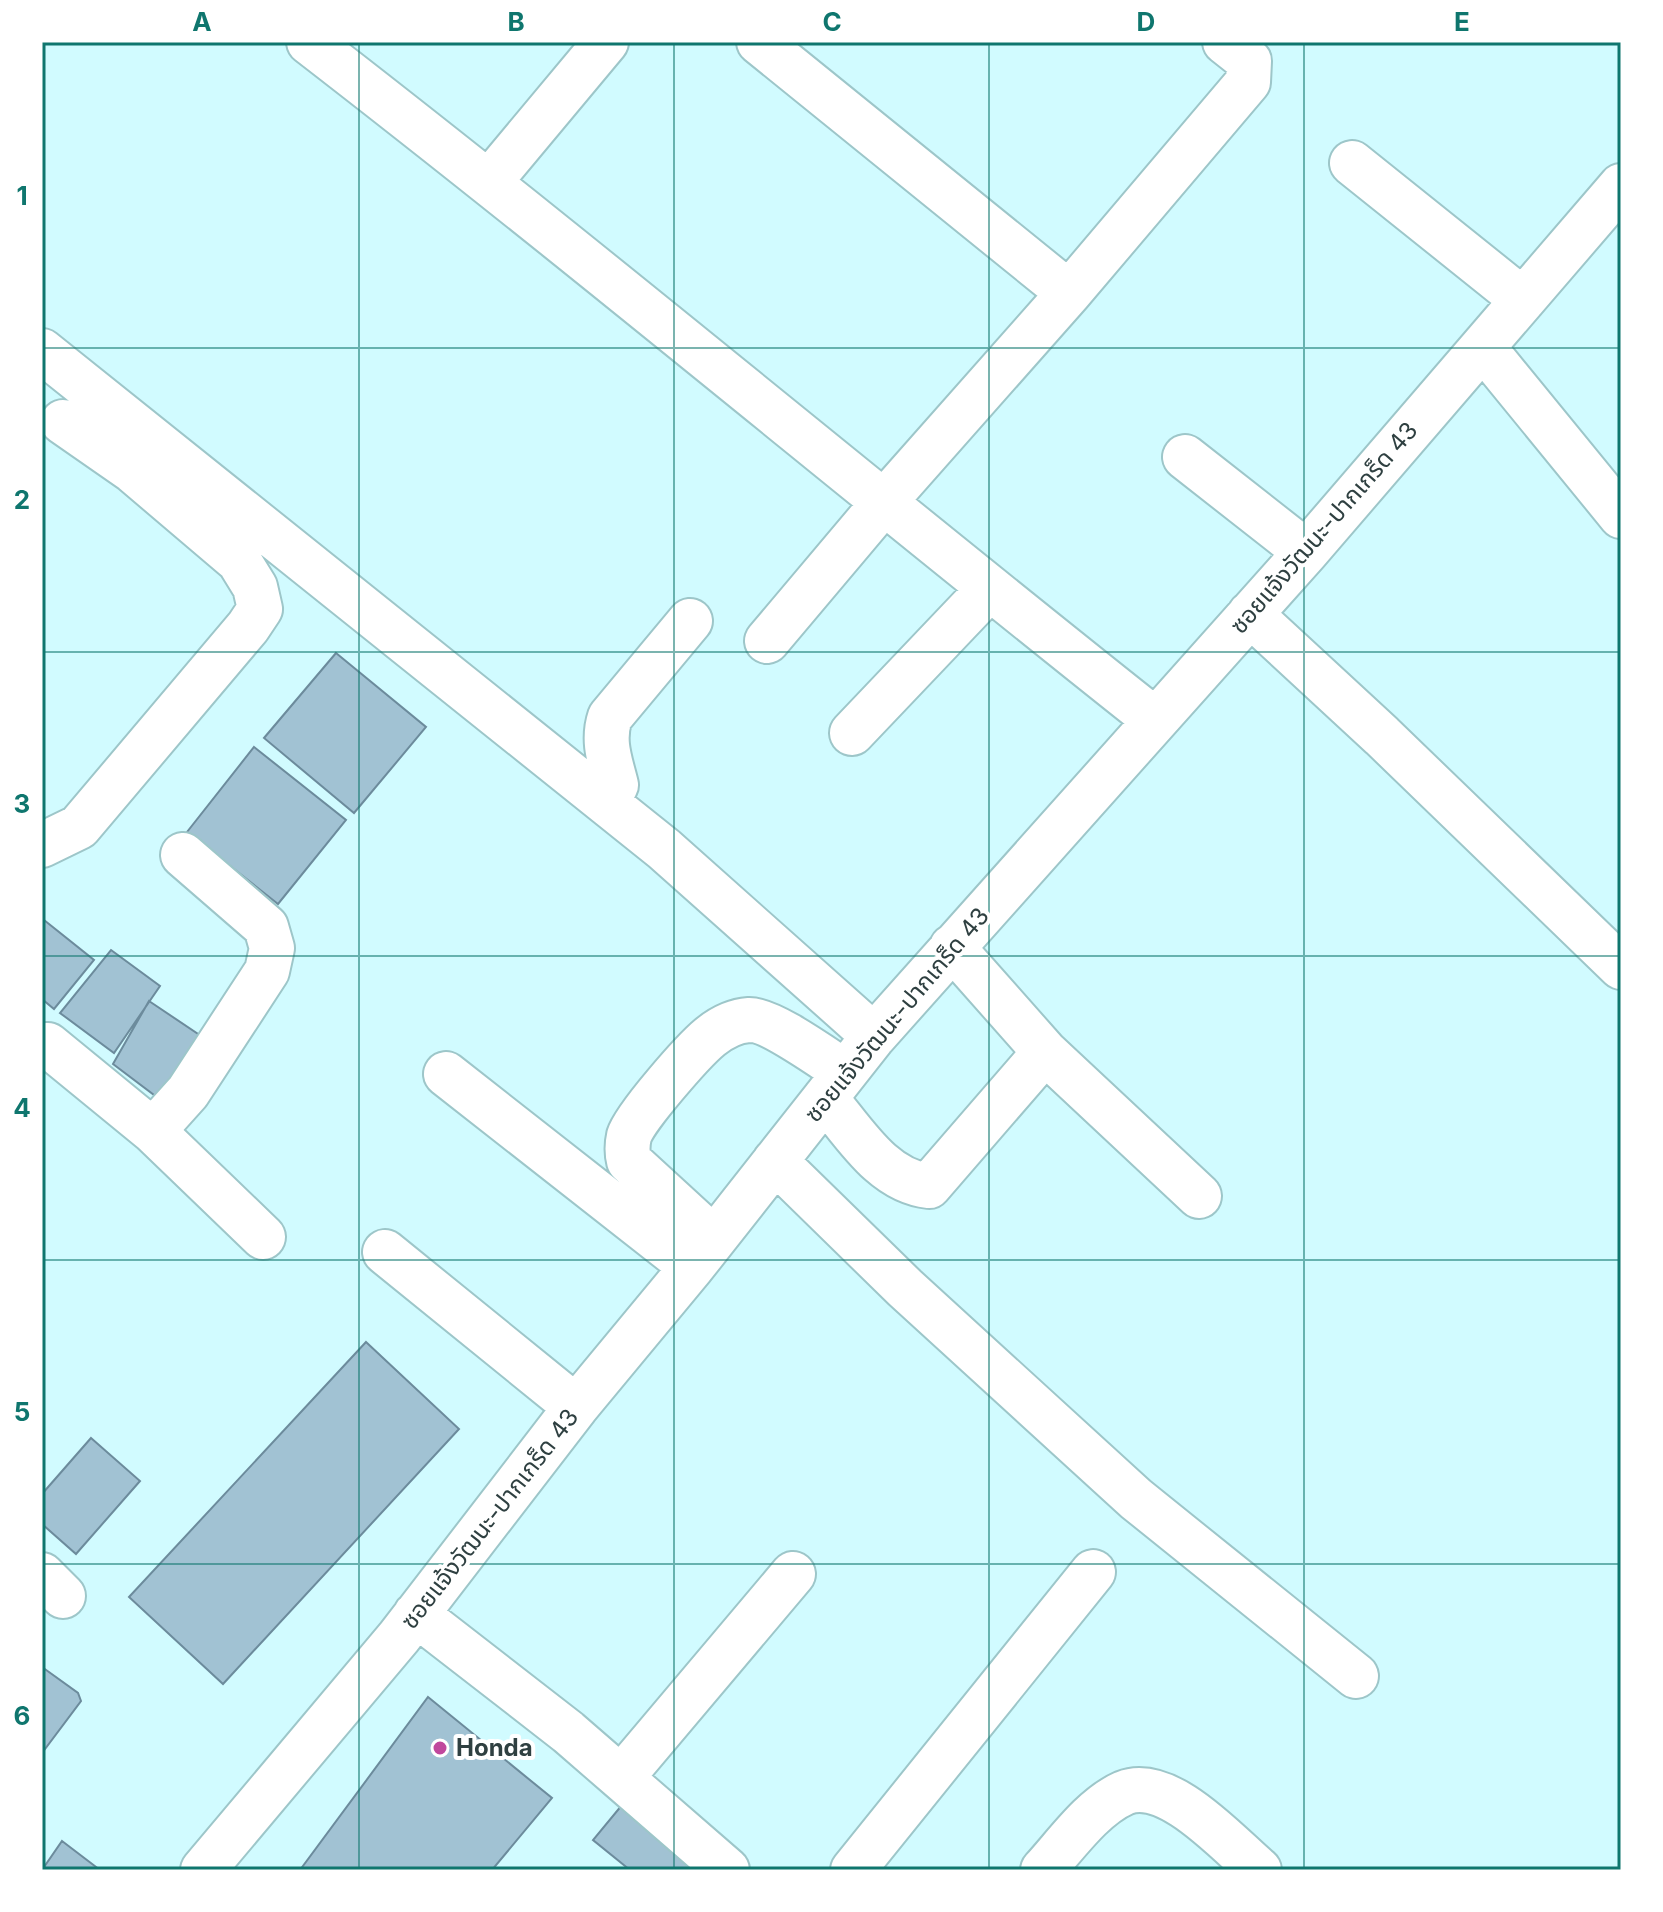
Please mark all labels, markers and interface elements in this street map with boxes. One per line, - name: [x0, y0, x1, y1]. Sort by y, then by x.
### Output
- text: A: [192, 6, 212, 37]
- text: B: [507, 6, 525, 37]
- text: C: [822, 6, 842, 37]
- text: D: [1137, 6, 1155, 37]
- text: E: [1454, 6, 1470, 37]
- text: 1: [16, 180, 28, 211]
- street label: ซอยแจ้งวัฒนะ-ปากเกร็ด 43: [1224, 416, 1423, 639]
- text: 2: [14, 484, 30, 515]
- text: 3: [14, 788, 30, 819]
- street label: ซอยแจ้งวัฒนะ-ปากเกร็ด 43: [798, 902, 995, 1128]
- text: 4: [13, 1092, 31, 1123]
- text: 5: [14, 1396, 30, 1427]
- street label: ซอยแจ้งวัฒนะ-ปากเกร็ด 43: [395, 1403, 584, 1634]
- text: 6: [14, 1700, 30, 1731]
- place label: Honda: [456, 1733, 533, 1762]
- marker: Honda: [431, 1739, 449, 1757]

